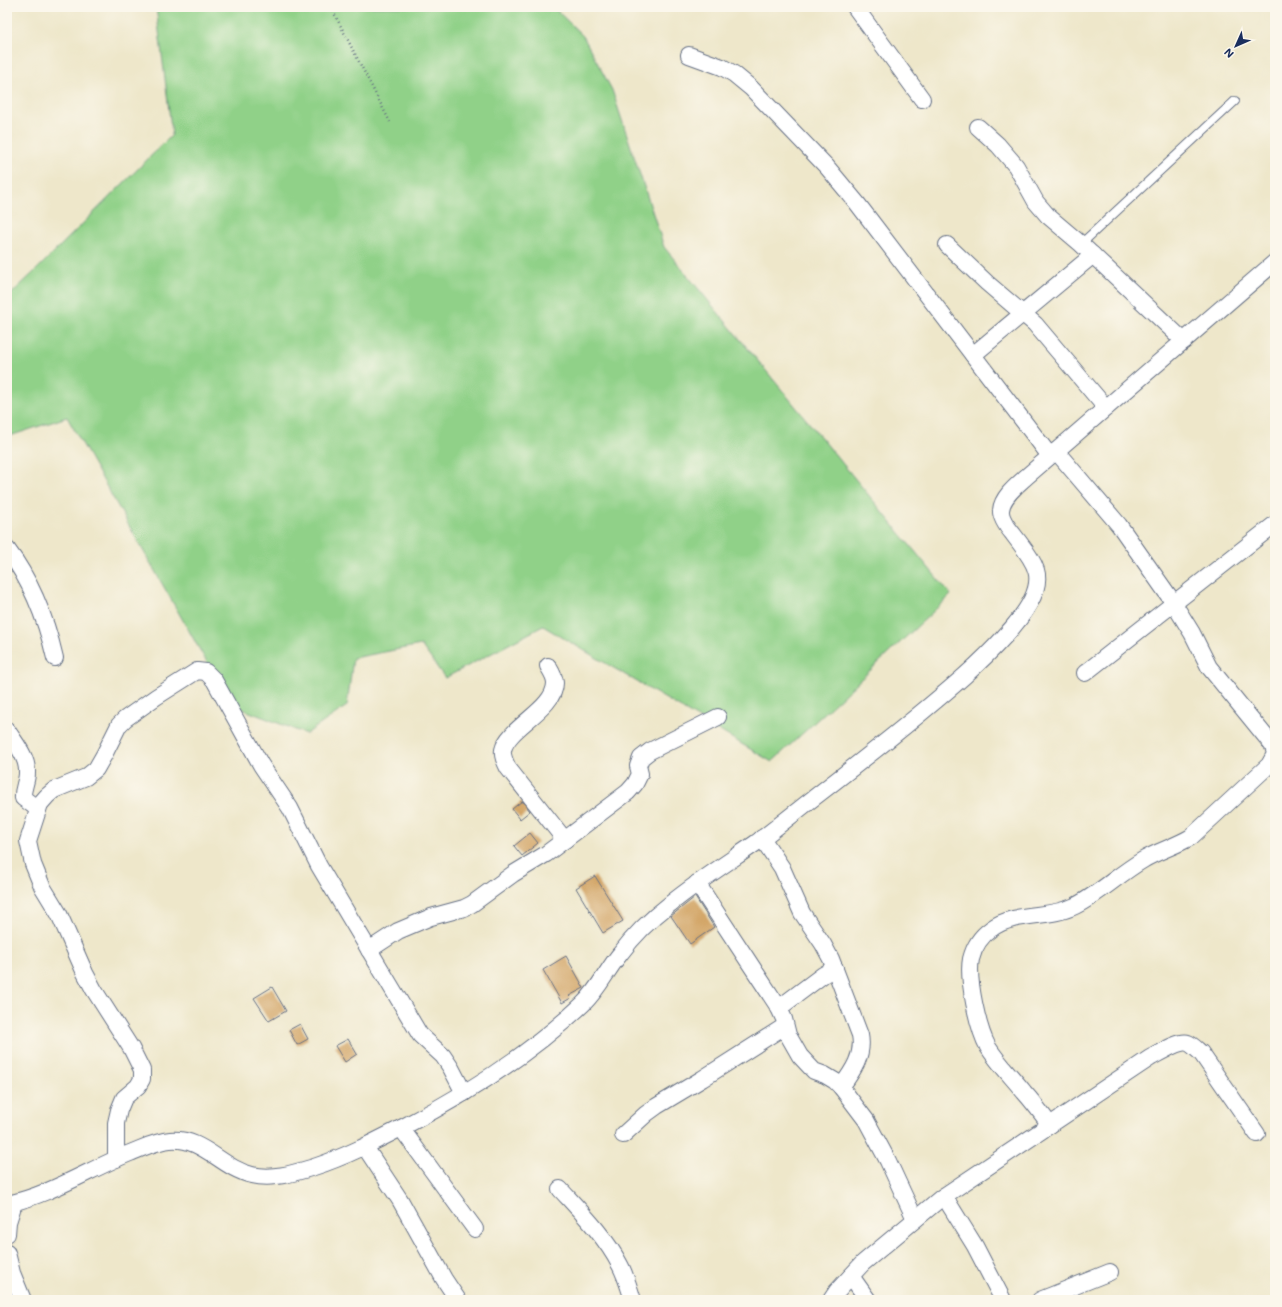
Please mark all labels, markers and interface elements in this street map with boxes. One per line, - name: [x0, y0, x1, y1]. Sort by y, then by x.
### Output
- north arrow: [1216, 26, 1256, 66]
- text: N: [1220, 45, 1237, 62]

